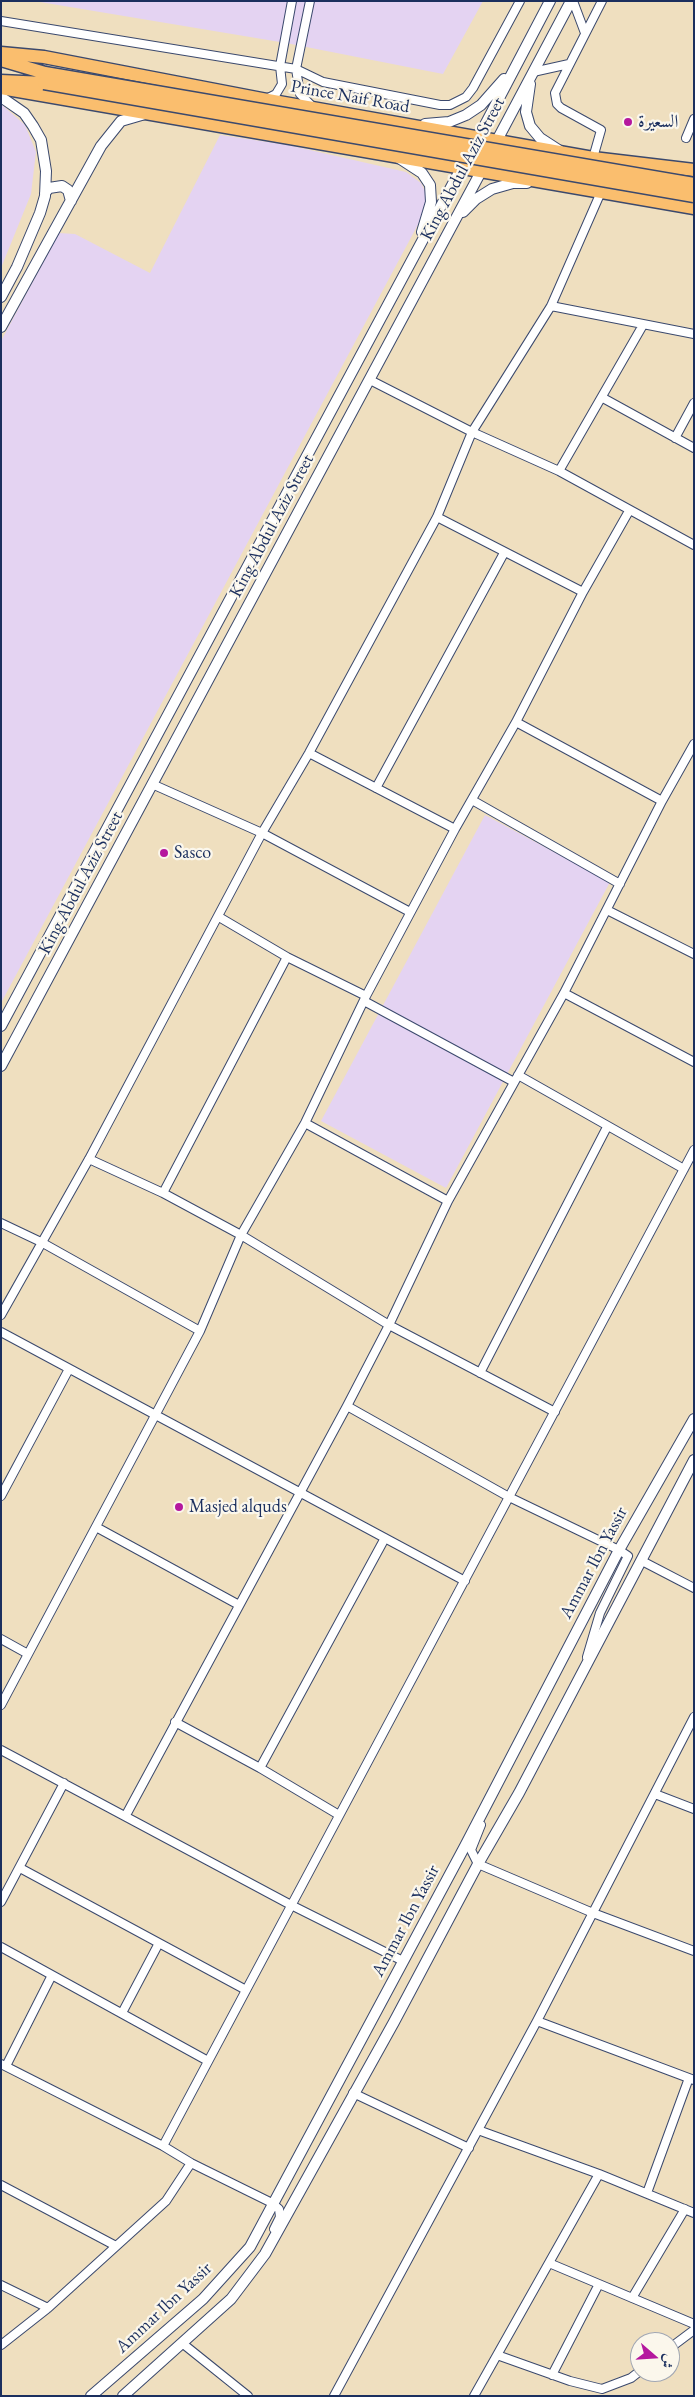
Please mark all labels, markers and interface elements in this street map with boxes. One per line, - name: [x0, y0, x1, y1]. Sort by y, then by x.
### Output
- street label: Prince Naif Road: [289, 76, 411, 118]
- street label: King Abdul Aziz Street: [416, 94, 510, 244]
- place label: السعيرة: [638, 111, 678, 133]
- marker: السعيرة: [622, 116, 634, 128]
- street label: King Abdul Aziz Street: [225, 451, 319, 601]
- street label: King Abdul Aziz Street: [34, 808, 128, 958]
- place label: Sasco: [174, 842, 211, 864]
- marker: Sasco: [158, 847, 170, 859]
- place label: Masjed alquds: [189, 1496, 287, 1518]
- marker: Masjed alquds: [173, 1501, 185, 1513]
- street label: Ammar Ibn Yassir: [555, 1503, 633, 1623]
- street label: Ammar Ibn Yassir: [367, 1861, 445, 1981]
- street label: Ammar Ibn Yassir: [111, 2258, 217, 2358]
- north arrow: [630, 2332, 680, 2382]
- text: ش: [657, 2352, 679, 2371]

